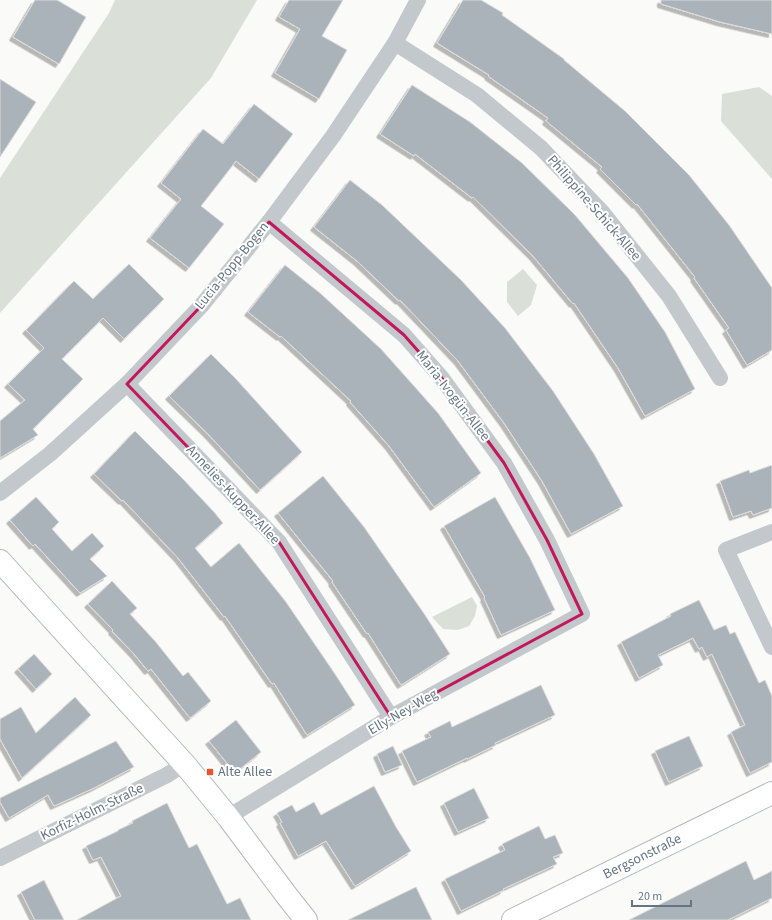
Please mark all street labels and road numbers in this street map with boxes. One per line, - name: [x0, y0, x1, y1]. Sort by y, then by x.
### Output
- street label: Philippine-Schick-Allee: [542, 151, 646, 265]
- street label: Lucia-Popp-Bogen: [190, 218, 274, 314]
- street label: Maria-Ivogün-Allee: [411, 346, 495, 446]
- street label: Annelies-Kupper-Allee: [181, 441, 285, 549]
- street label: Elly-Ney-Weg: [365, 684, 441, 740]
- street label: Korfiz-Holm-Straße: [37, 778, 147, 846]
- street label: Bergsonstraße: [600, 829, 685, 884]

